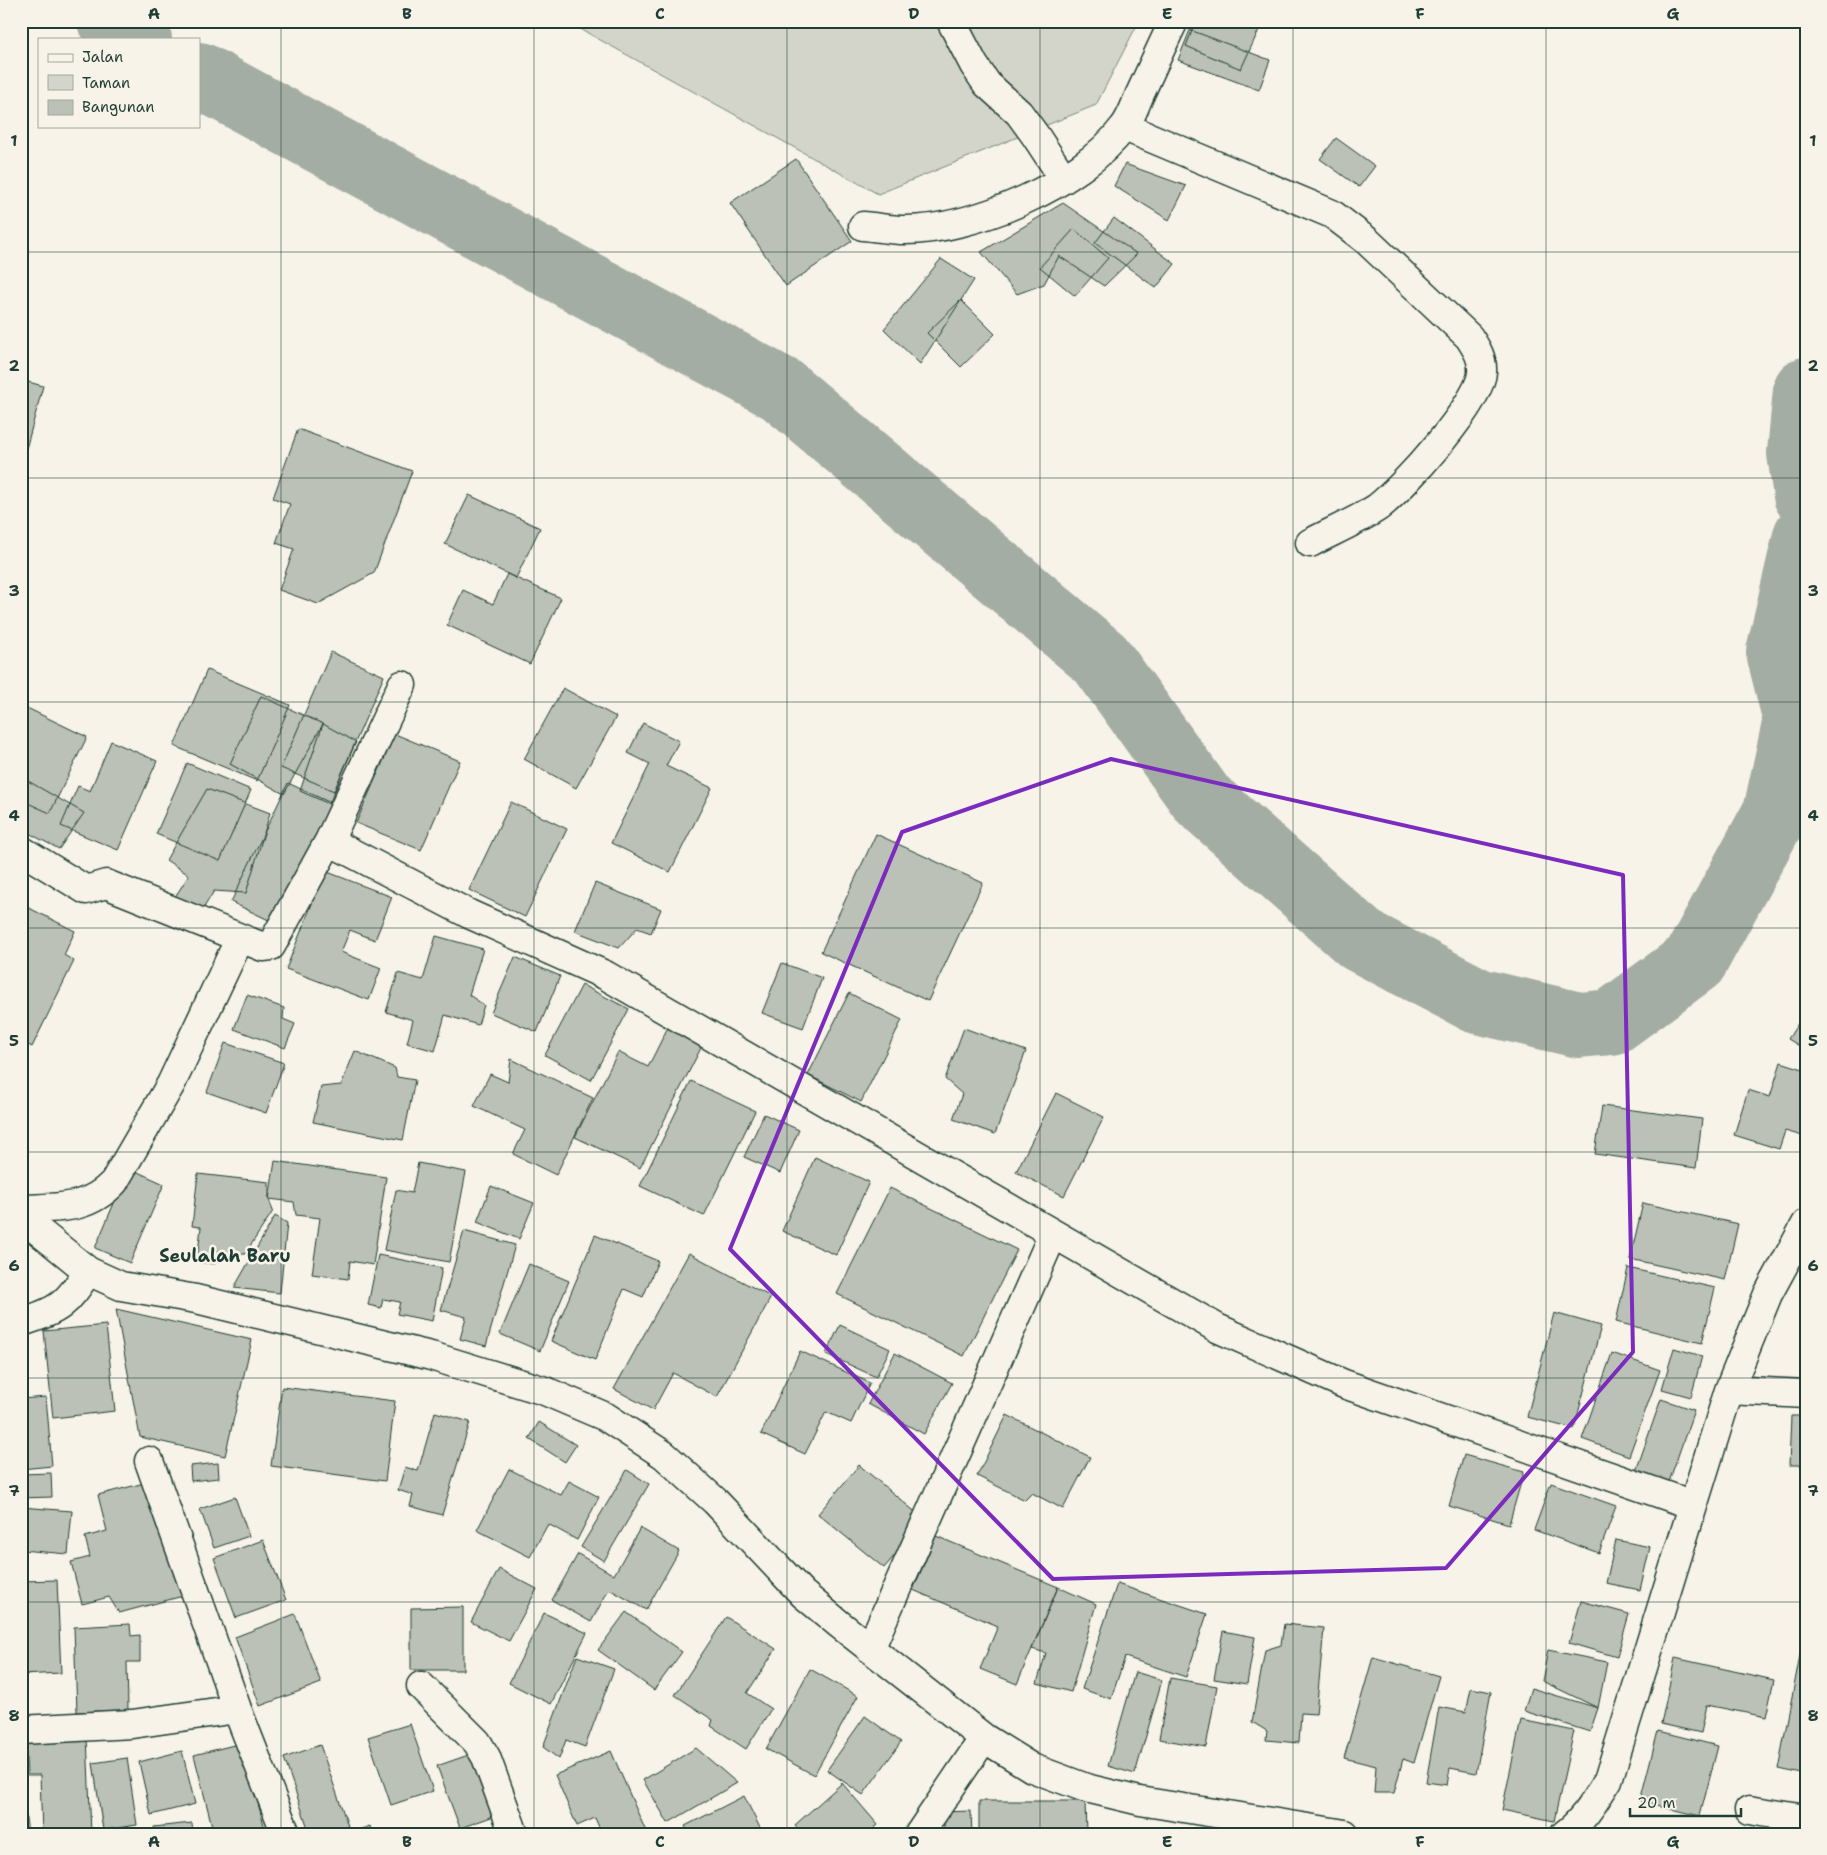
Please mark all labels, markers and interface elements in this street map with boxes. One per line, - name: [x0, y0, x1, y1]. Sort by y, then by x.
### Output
- text: A: [148, 3, 160, 24]
- text: B: [402, 3, 412, 24]
- text: C: [655, 3, 665, 24]
- text: D: [908, 3, 920, 24]
- text: E: [1162, 3, 1172, 24]
- text: F: [1415, 3, 1425, 24]
- text: G: [1667, 3, 1680, 24]
- legend: [38, 38, 200, 128]
- text: Jalan: [82, 47, 123, 67]
- text: Taman: [82, 73, 130, 93]
- text: Bangunan: [82, 97, 154, 117]
- text: 1: [10, 130, 18, 151]
- text: 1: [1809, 130, 1817, 151]
- text: 2: [8, 355, 20, 376]
- text: 2: [1807, 355, 1819, 376]
- text: 3: [8, 580, 20, 601]
- text: 3: [1807, 580, 1819, 601]
- text: 4: [8, 805, 20, 826]
- text: 4: [1807, 805, 1819, 826]
- text: 5: [9, 1030, 19, 1051]
- text: 5: [1808, 1030, 1818, 1051]
- district label: Seulalah Baru: [159, 1244, 291, 1268]
- text: 6: [8, 1255, 20, 1276]
- text: 6: [1807, 1255, 1819, 1276]
- text: 7: [8, 1480, 20, 1501]
- text: 7: [1807, 1480, 1819, 1501]
- text: 8: [8, 1705, 20, 1726]
- text: 8: [1807, 1705, 1819, 1726]
- scale bar: [1630, 1785, 1741, 1817]
- text: 20 m: [1637, 1793, 1676, 1813]
- text: A: [148, 1831, 160, 1852]
- text: B: [402, 1831, 412, 1852]
- text: C: [655, 1831, 665, 1852]
- text: D: [908, 1831, 920, 1852]
- text: E: [1162, 1831, 1172, 1852]
- text: F: [1415, 1831, 1425, 1852]
- text: G: [1667, 1831, 1680, 1852]

